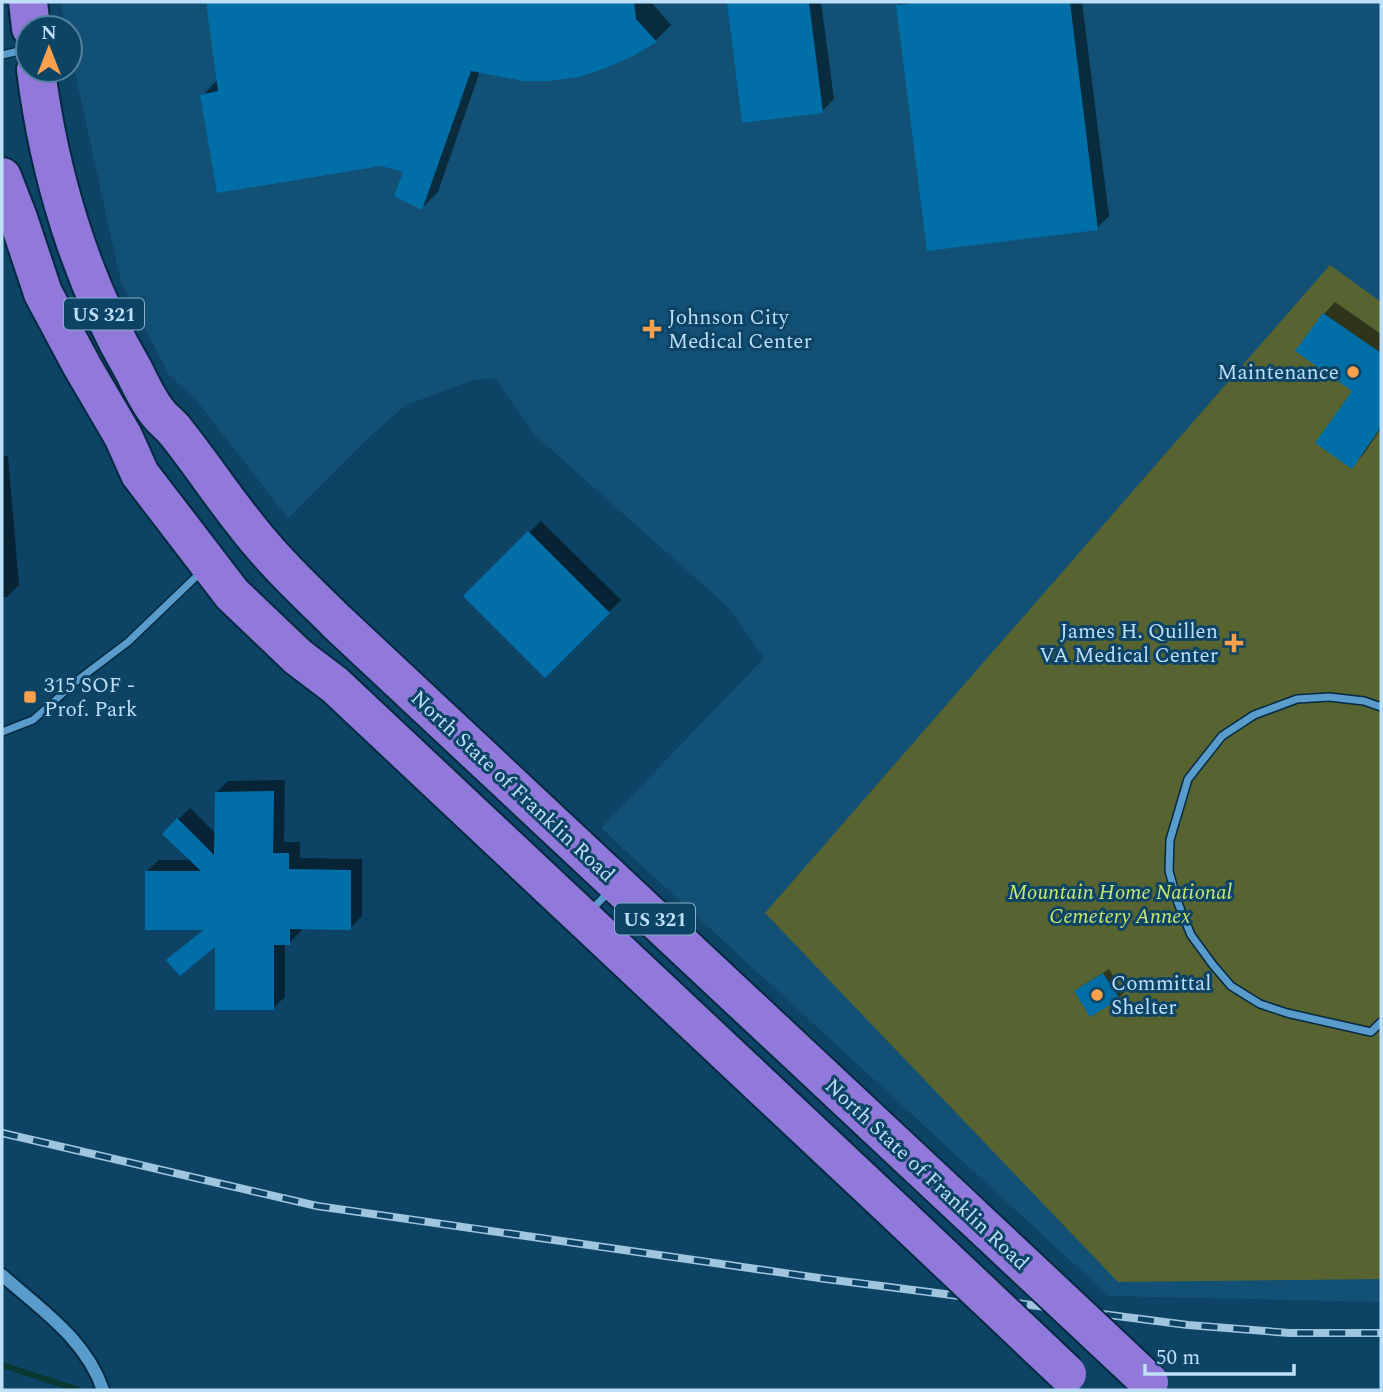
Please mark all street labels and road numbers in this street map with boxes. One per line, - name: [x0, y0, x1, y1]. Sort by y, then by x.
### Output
- road number: US 321: [64, 298, 144, 330]
- street label: North State of Franklin Road: [403, 683, 622, 890]
- road number: US 321: [615, 903, 695, 934]
- street label: North State of Franklin Road: [817, 1071, 1036, 1278]

